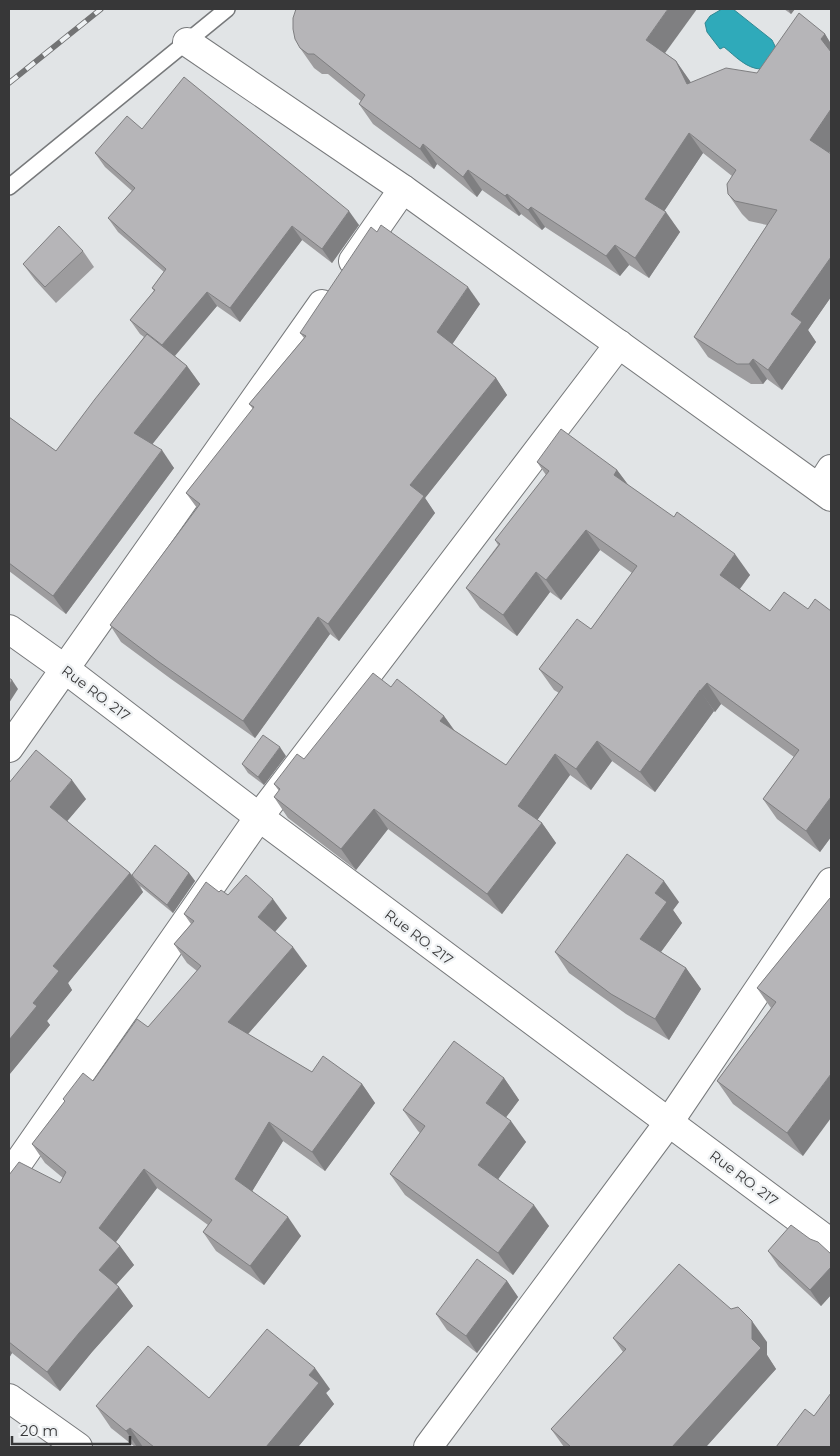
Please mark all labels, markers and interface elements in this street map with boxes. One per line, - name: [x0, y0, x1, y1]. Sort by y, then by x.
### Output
- street label: Rue RO. 217: [58, 661, 134, 725]
- street label: Rue RO. 217: [381, 905, 457, 969]
- street label: Rue RO. 217: [706, 1146, 782, 1210]
- scale bar: [12, 1414, 130, 1446]
- text: 20 m: [20, 1421, 58, 1440]

